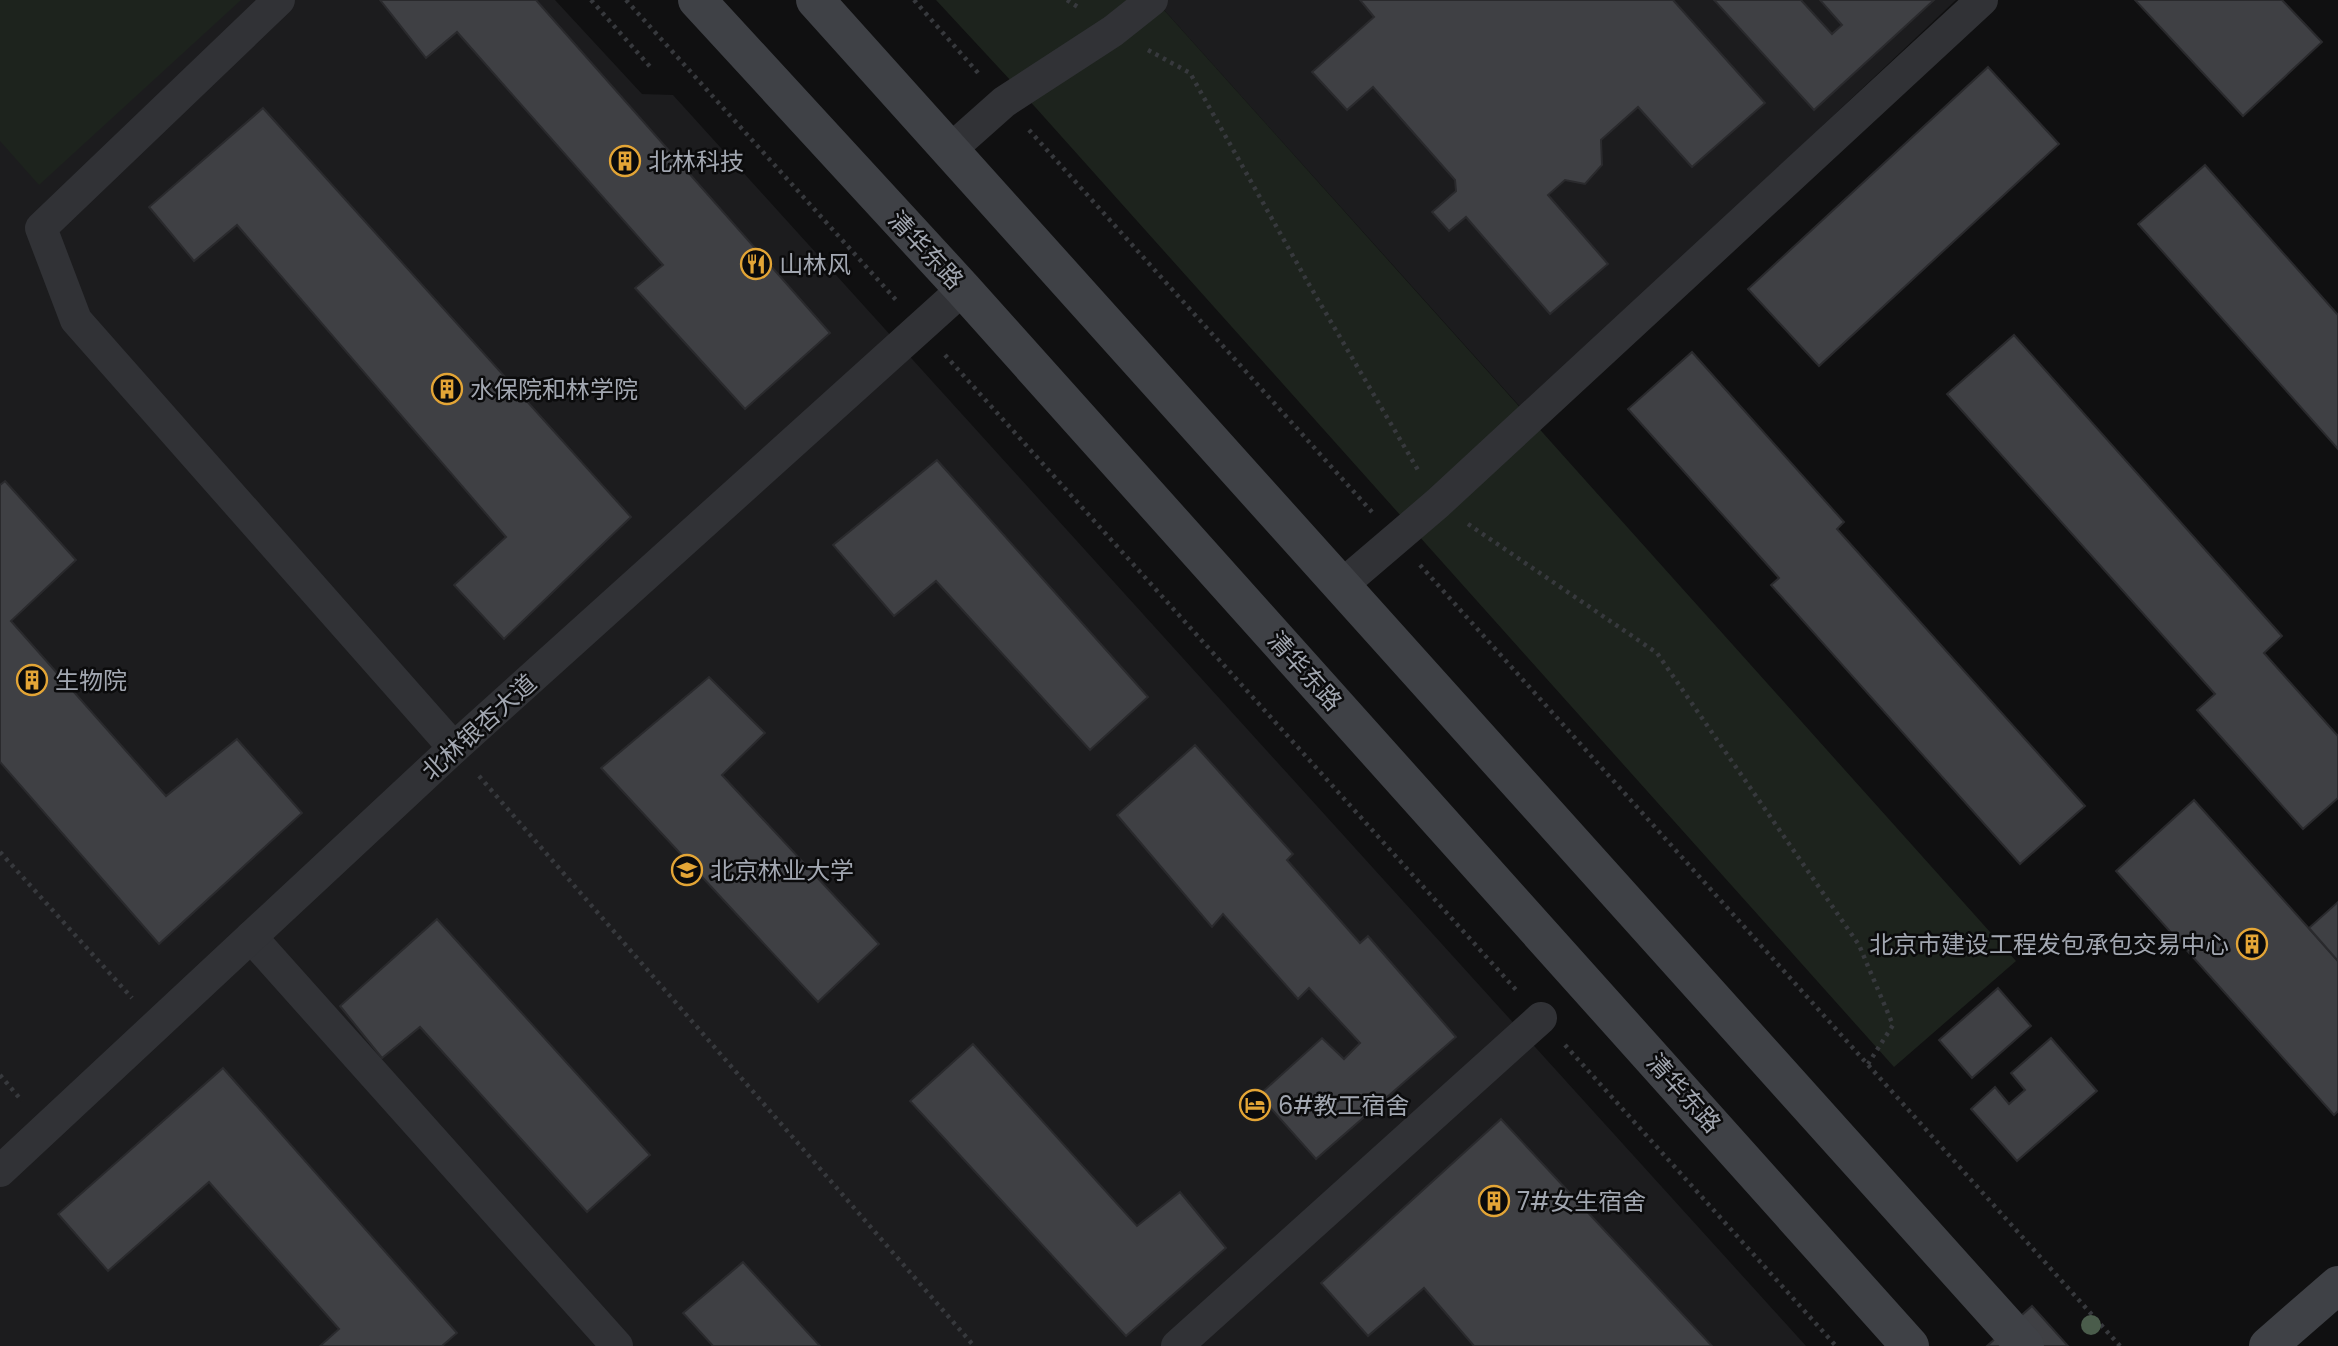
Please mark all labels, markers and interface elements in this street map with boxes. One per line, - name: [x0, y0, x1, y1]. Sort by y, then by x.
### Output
- building icon: 北林科技: [608, 144, 642, 178]
- place label: 北林科技: [648, 145, 744, 178]
- street label: 清华东路: [881, 204, 971, 296]
- restaurant icon: 山林风: [739, 247, 773, 281]
- place label: 山林风: [779, 248, 851, 281]
- building icon: 水保院和林学院: [430, 372, 464, 406]
- place label: 水保院和林学院: [470, 373, 638, 406]
- street label: 清华东路: [1261, 624, 1349, 718]
- building icon: 生物院: [15, 663, 49, 697]
- place label: 生物院: [55, 664, 127, 697]
- street label: 北林银杏大道: [414, 667, 544, 787]
- school or university icon: 北京林业大学: [670, 853, 704, 887]
- place label: 北京林业大学: [710, 854, 854, 887]
- building icon: 北京市建设工程发包承包交易中心: [2235, 927, 2269, 961]
- place label: 北京市建设工程发包承包交易中心: [1869, 928, 2229, 961]
- street label: 清华东路: [1640, 1046, 1728, 1140]
- hotel icon: 6#教工宿舍: [1238, 1088, 1272, 1122]
- place label: 6#教工宿舍: [1278, 1089, 1409, 1122]
- building icon: 7#女生宿舍: [1477, 1184, 1511, 1218]
- place label: 7#女生宿舍: [1517, 1185, 1646, 1218]

